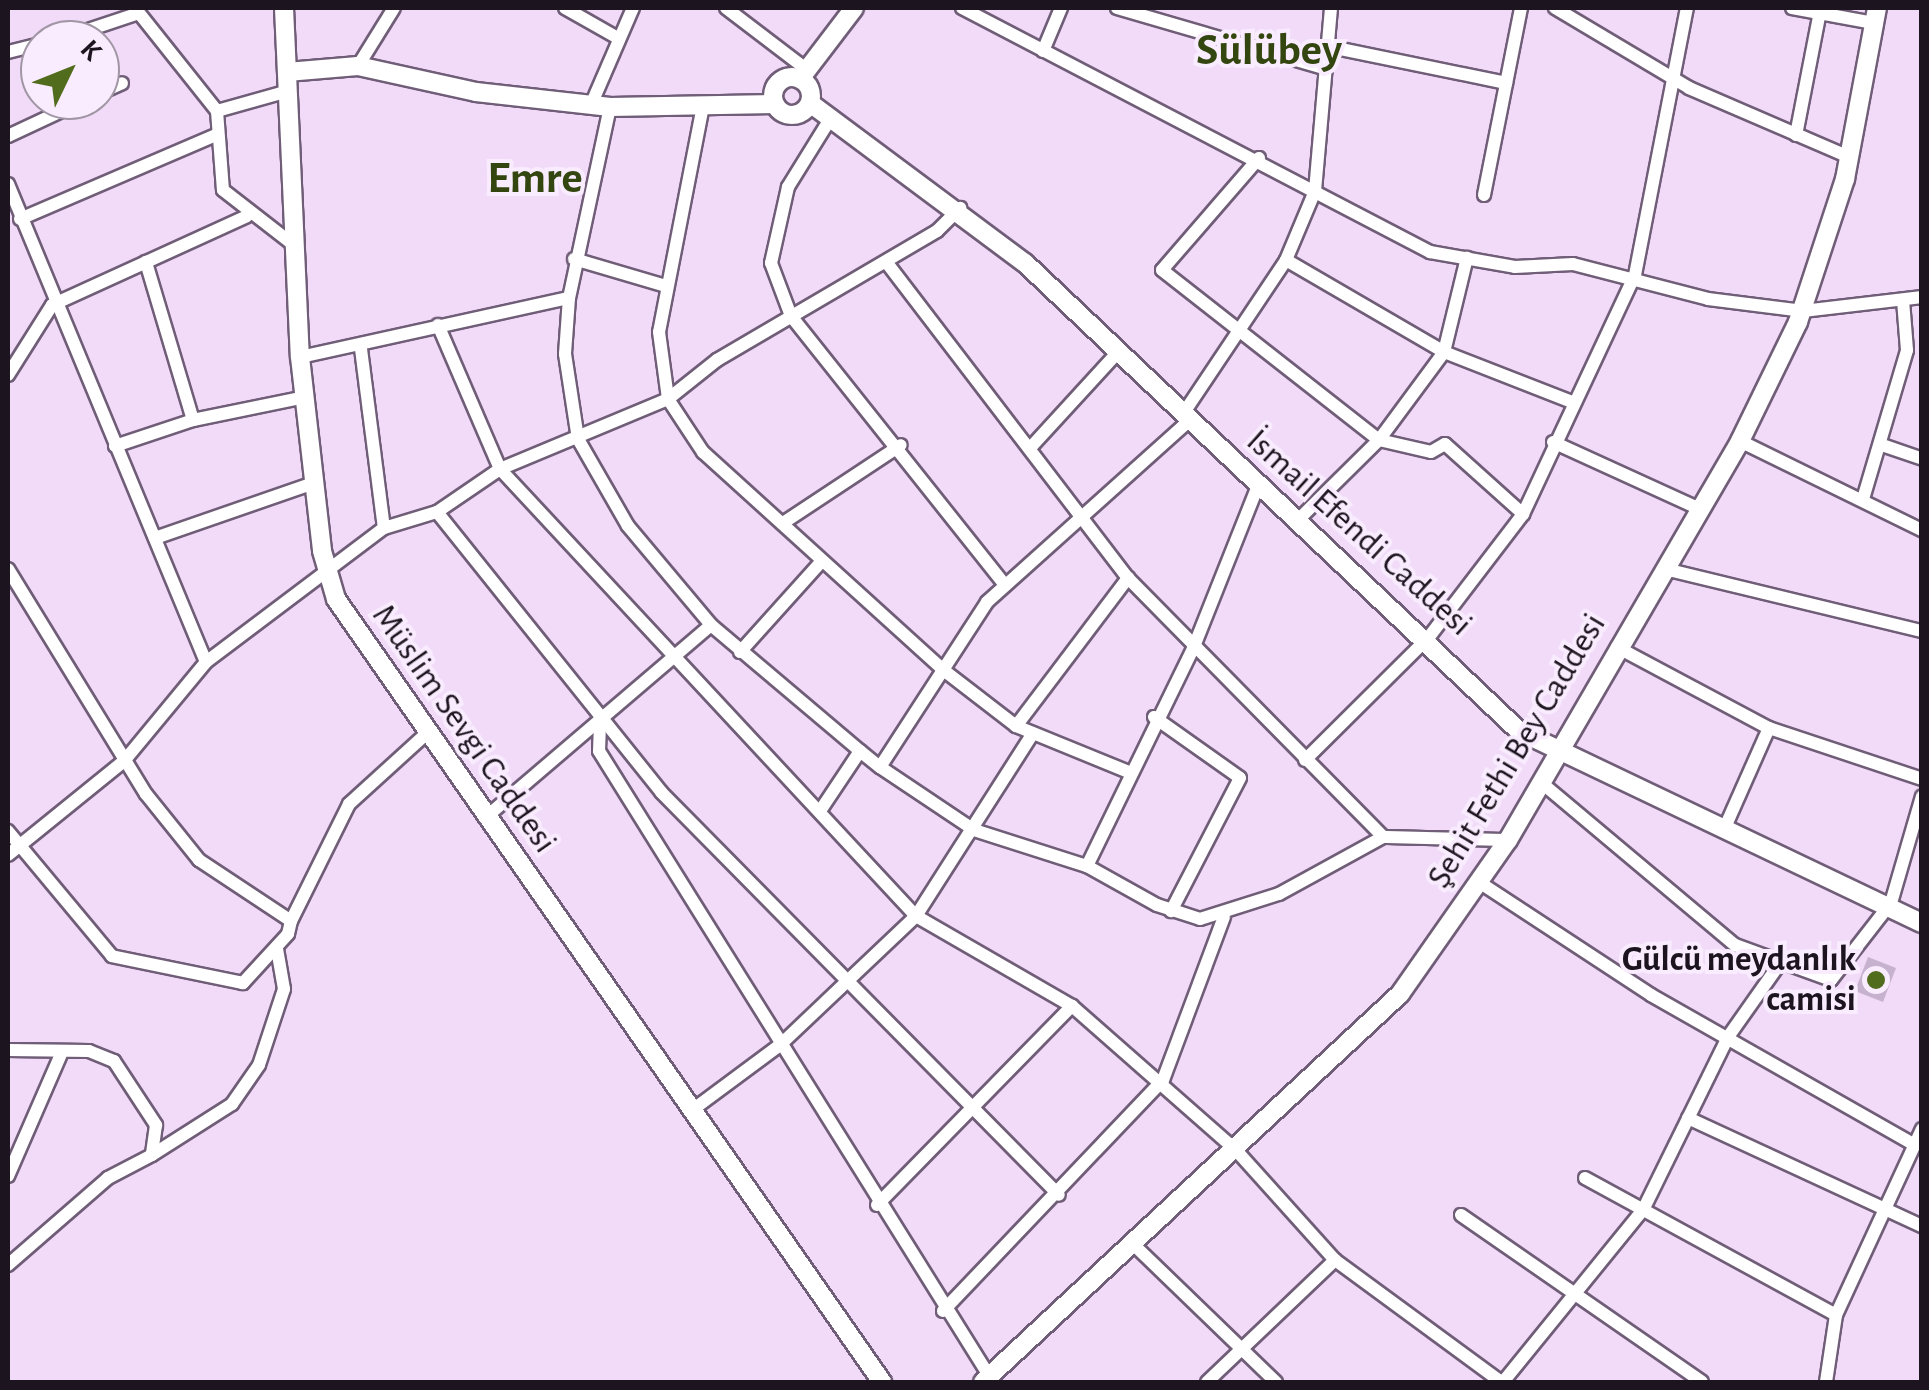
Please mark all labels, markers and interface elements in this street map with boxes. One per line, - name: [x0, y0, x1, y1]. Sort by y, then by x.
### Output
- north arrow: [20, 20, 120, 120]
- district label: Sülübey: [1196, 24, 1342, 78]
- text: K: [75, 35, 106, 66]
- district label: Emre: [487, 152, 583, 206]
- street label: İsmail Efendi Caddesi: [1237, 421, 1481, 645]
- street label: Müslim Sevgi Caddesi: [362, 597, 566, 861]
- street label: Şehit Fethi Bey Caddesi: [1418, 606, 1616, 896]
- place label: Gülcü meydanlık camisi: [1622, 939, 1856, 1021]
- marker: Gülcü meydanlık camisi: [1865, 969, 1887, 991]

